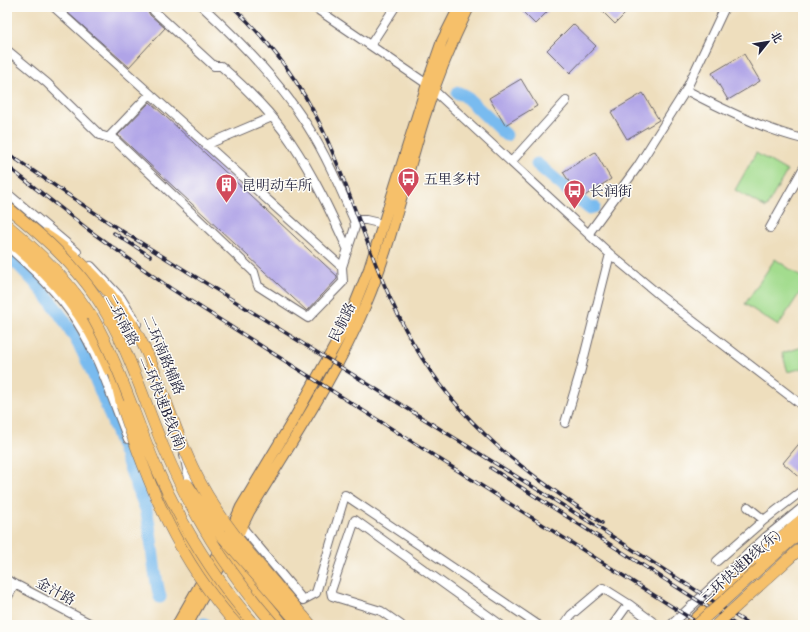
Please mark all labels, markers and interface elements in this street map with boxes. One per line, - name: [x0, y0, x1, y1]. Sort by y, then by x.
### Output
- north arrow: [748, 22, 788, 62]
- text: 北: [768, 29, 785, 45]
- bus stop icon: 五里多村: [395, 166, 421, 199]
- place label: 五里多村: [424, 171, 480, 188]
- building icon: 昆明动车所: [214, 172, 240, 205]
- place label: 昆明动车所: [242, 177, 312, 194]
- bus stop icon: 长润街: [561, 178, 587, 211]
- place label: 长润街: [590, 183, 632, 200]
- street label: 二环南路: [101, 292, 142, 349]
- street label: 民航路: [326, 300, 359, 345]
- street label: 二环南路辅路: [139, 313, 188, 397]
- street label: 二环快速B线(南): [136, 353, 189, 453]
- street label: 二环快速B线(东): [697, 526, 783, 606]
- street label: 金汁路: [33, 574, 78, 609]

